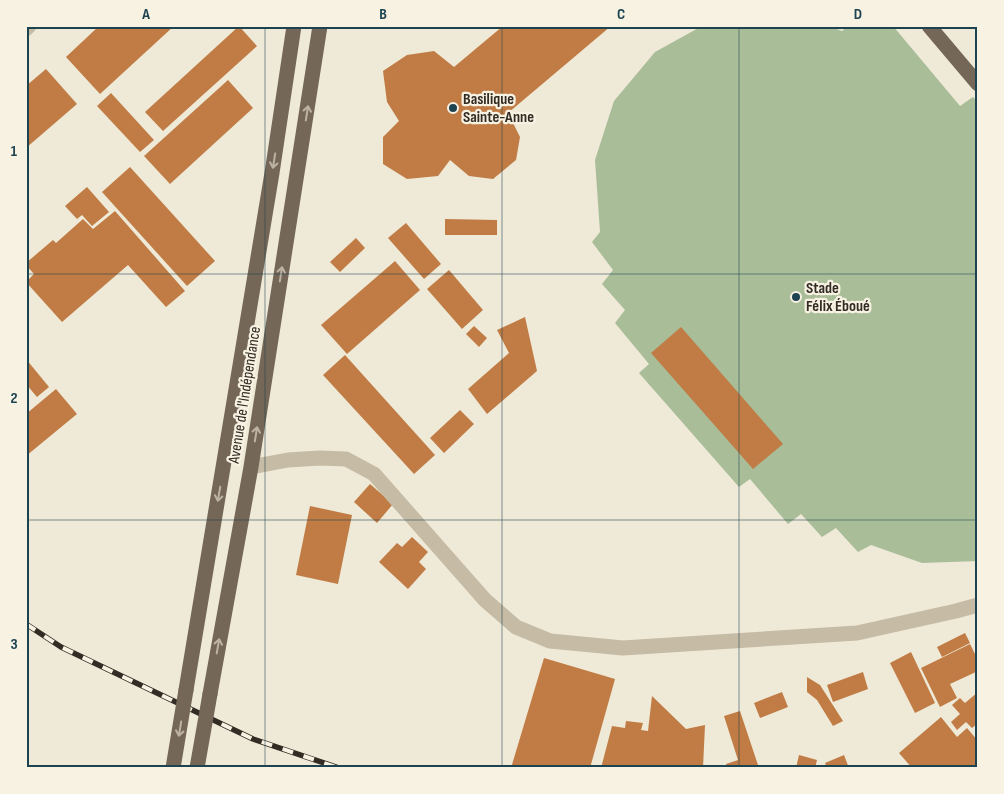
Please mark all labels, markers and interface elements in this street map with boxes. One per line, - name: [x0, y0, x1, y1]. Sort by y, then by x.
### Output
- text: A: [141, 5, 150, 24]
- text: B: [379, 5, 387, 24]
- text: C: [617, 5, 625, 24]
- text: D: [854, 5, 862, 24]
- place label: Basilique Sainte-Anne: [463, 90, 534, 127]
- marker: Basilique Sainte-Anne: [447, 102, 459, 114]
- one-way arrow: [302, 106, 312, 122]
- text: 1: [11, 142, 18, 161]
- one-way arrow: [269, 153, 279, 169]
- one-way arrow: [277, 266, 287, 282]
- place label: Stade Félix Éboué: [806, 279, 870, 316]
- marker: Stade Félix Éboué: [790, 291, 802, 303]
- street label: Avenue de l'Indépendance: [225, 325, 265, 466]
- text: 2: [10, 389, 18, 408]
- one-way arrow: [252, 427, 262, 443]
- one-way arrow: [214, 486, 224, 502]
- text: 3: [10, 635, 18, 654]
- one-way arrow: [214, 638, 224, 654]
- one-way arrow: [174, 720, 184, 736]

